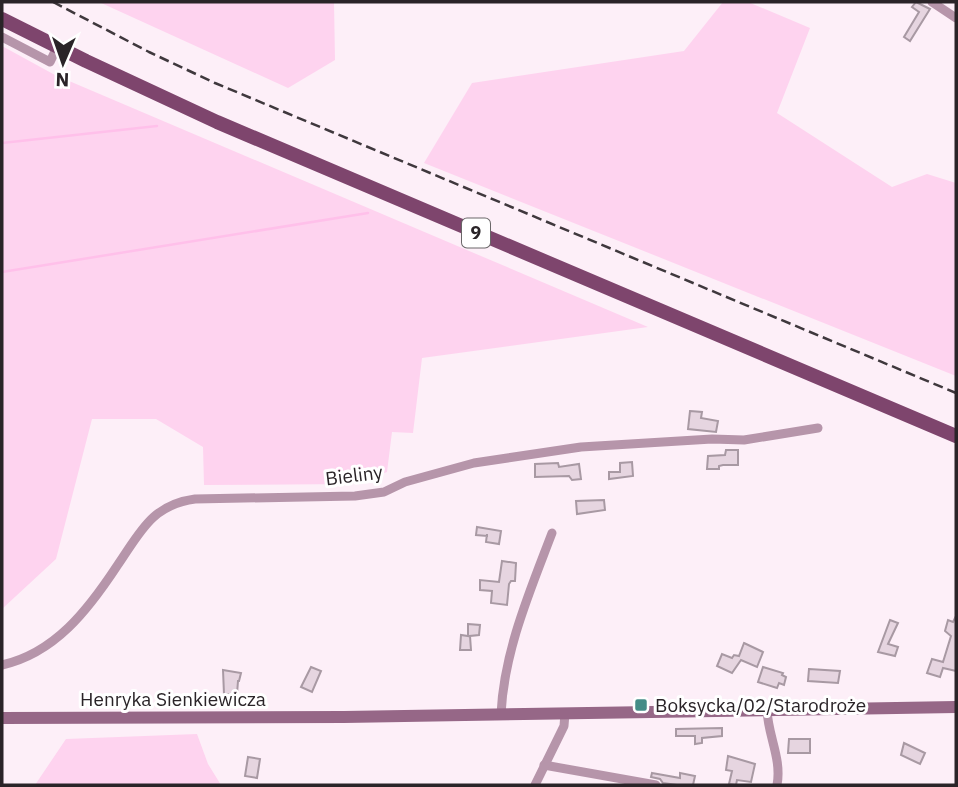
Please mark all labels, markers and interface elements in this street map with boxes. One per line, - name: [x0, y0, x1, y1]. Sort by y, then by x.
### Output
- north arrow: [28, 28, 98, 98]
- text: N: [55, 68, 70, 92]
- road number: 9: [462, 218, 490, 247]
- street label: Bieliny: [324, 460, 385, 490]
- street label: Henryka Sienkiewicza: [80, 687, 266, 711]
- place label: Boksycka/02/Starodroże: [655, 693, 866, 717]
- marker: Boksycka/02/Starodroże: [633, 697, 649, 713]

